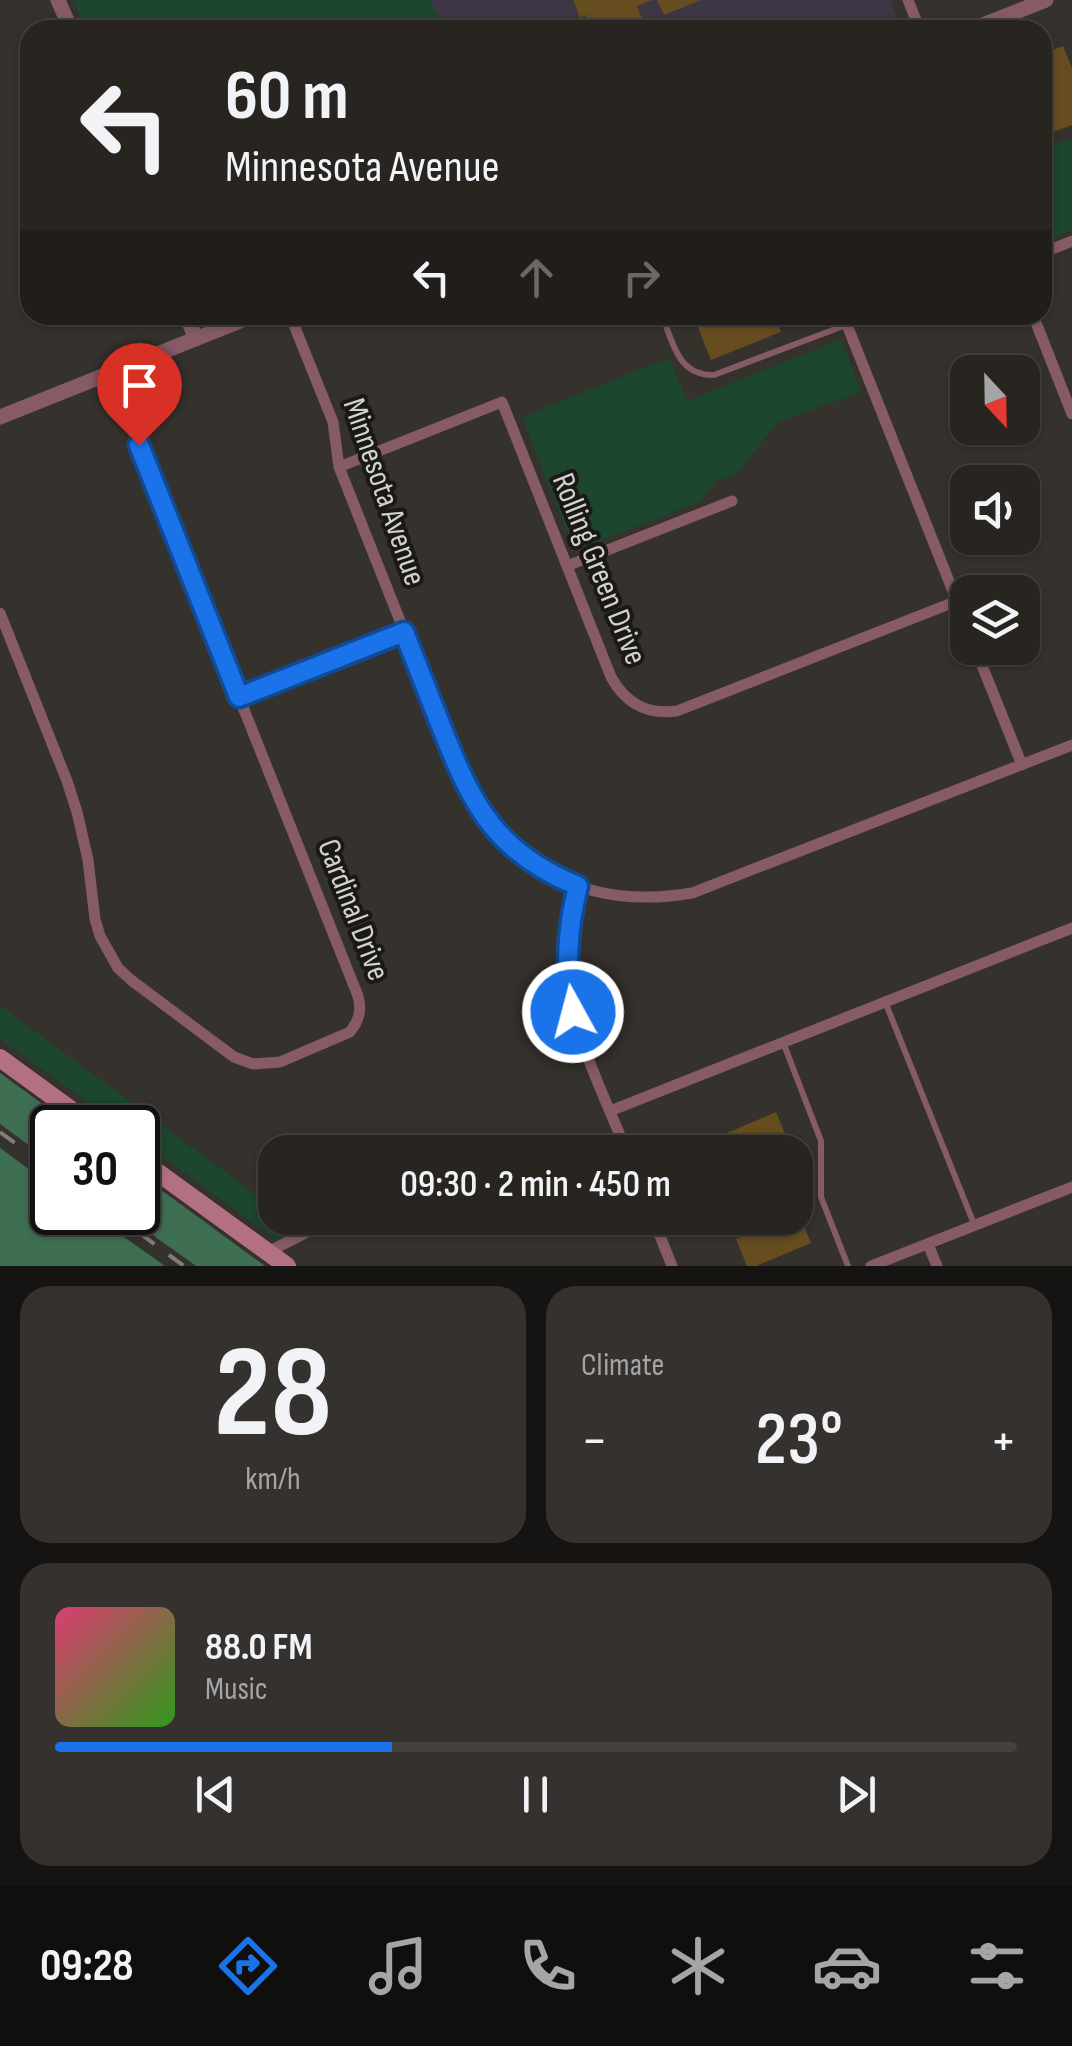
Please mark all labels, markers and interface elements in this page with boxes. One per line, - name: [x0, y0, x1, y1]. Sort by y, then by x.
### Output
- text: 60 m: [225, 55, 349, 139]
- icon: left: [60, 60, 190, 190]
- text: Minnesota Avenue: [225, 140, 500, 195]
- icon: left: [404, 250, 459, 305]
- icon: ahead: [509, 250, 564, 305]
- icon: right: [614, 250, 669, 305]
- pin: [97, 343, 182, 446]
- north arrow: [950, 355, 1040, 445]
- map controls: [950, 355, 1040, 665]
- icon: arrive: [112, 358, 167, 413]
- street label: Minnesota Avenue: [334, 393, 434, 591]
- button: sound: [950, 465, 1040, 555]
- street label: Rolling Green Drive: [543, 468, 655, 670]
- button: layers: [950, 575, 1040, 665]
- street label: Cardinal Drive: [308, 834, 398, 986]
- position arrow: [521, 960, 625, 1064]
- speed limit sign: 30: [30, 1105, 160, 1235]
- text: 09:30 · 2 min · 450 m: [400, 1162, 671, 1207]
- text: 28: [214, 1317, 332, 1473]
- text: Climate: [581, 1346, 664, 1385]
- text: 23°: [755, 1395, 843, 1486]
- text: −: [581, 1408, 608, 1475]
- text: +: [990, 1408, 1017, 1475]
- text: km/h: [245, 1460, 301, 1499]
- text: 88.0 FM: [205, 1625, 313, 1670]
- text: Music: [205, 1670, 268, 1709]
- icon: previous: [188, 1767, 243, 1822]
- icon: pause: [508, 1767, 563, 1822]
- icon: next: [829, 1767, 884, 1822]
- icon: directions: [213, 1931, 283, 2001]
- icon: music: [363, 1931, 433, 2001]
- icon: phone: [513, 1931, 583, 2001]
- icon: climate: [663, 1931, 733, 2001]
- icon: car: [812, 1931, 882, 2001]
- icon: filters: [962, 1931, 1032, 2001]
- text: 09:28: [40, 1939, 134, 1994]

